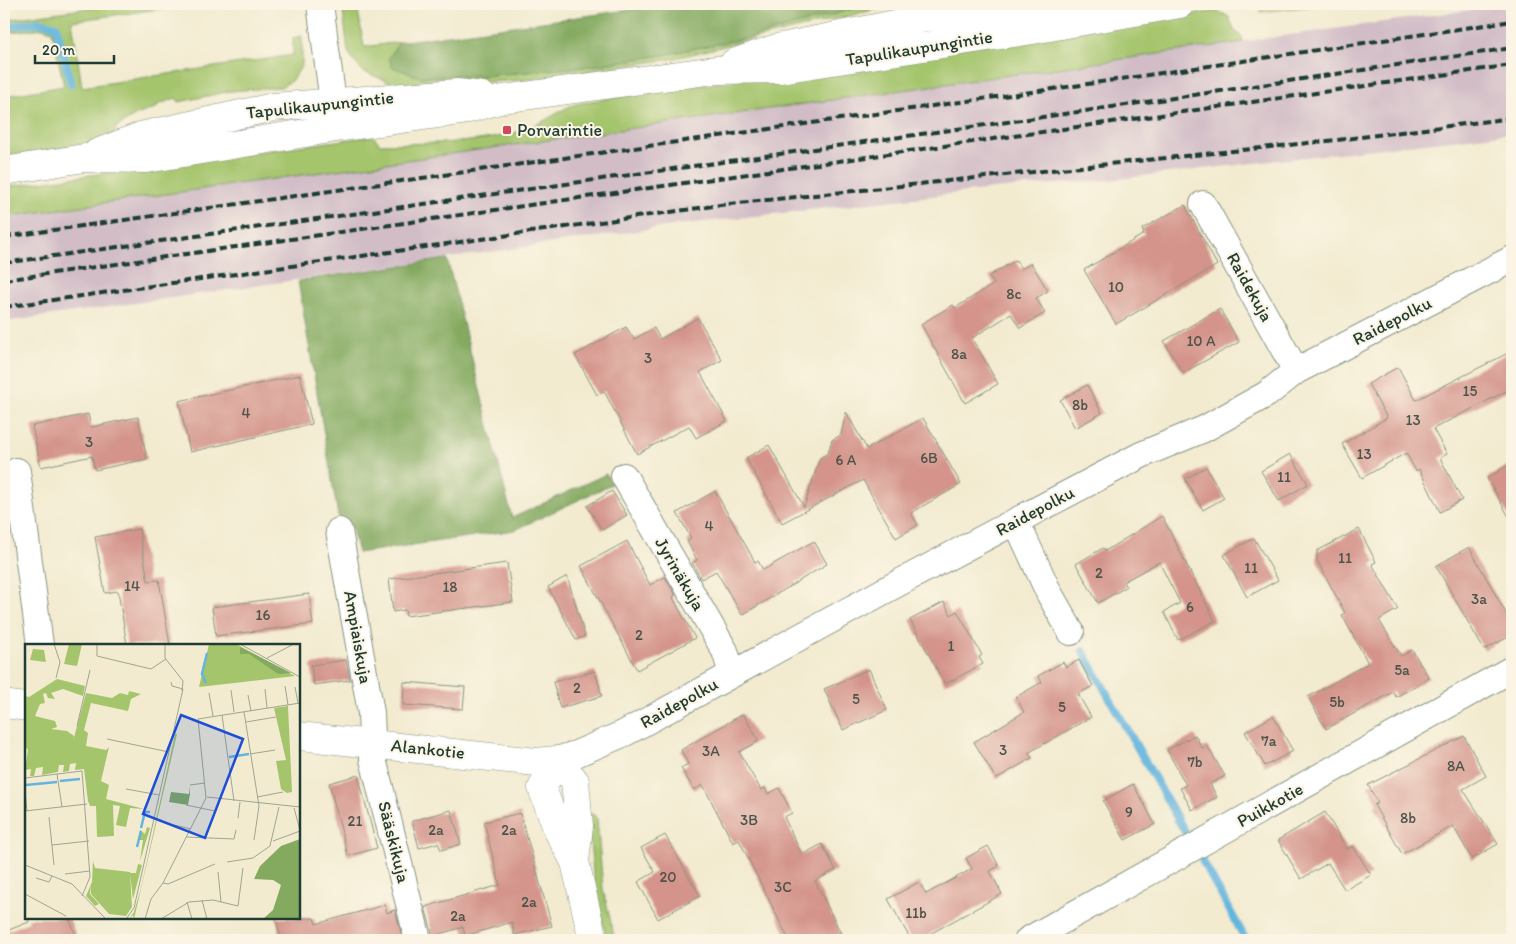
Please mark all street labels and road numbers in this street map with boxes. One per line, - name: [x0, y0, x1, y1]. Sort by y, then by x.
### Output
- street label: Tapulikaupungintie: [844, 26, 994, 70]
- street label: Tapulikaupungintie: [245, 86, 395, 124]
- street label: Raidekuja: [1222, 248, 1278, 326]
- street label: Raidepolku: [1349, 292, 1435, 350]
- street label: Raidepolku: [992, 481, 1078, 541]
- street label: Jyrinäkuja: [650, 533, 710, 615]
- street label: Ampiaiskuja: [339, 589, 377, 685]
- street label: Raidepolku: [636, 673, 722, 733]
- street label: Alankotie: [390, 734, 466, 764]
- street label: Puikkotie: [1233, 778, 1307, 832]
- street label: Sääskikuja: [373, 799, 415, 886]

